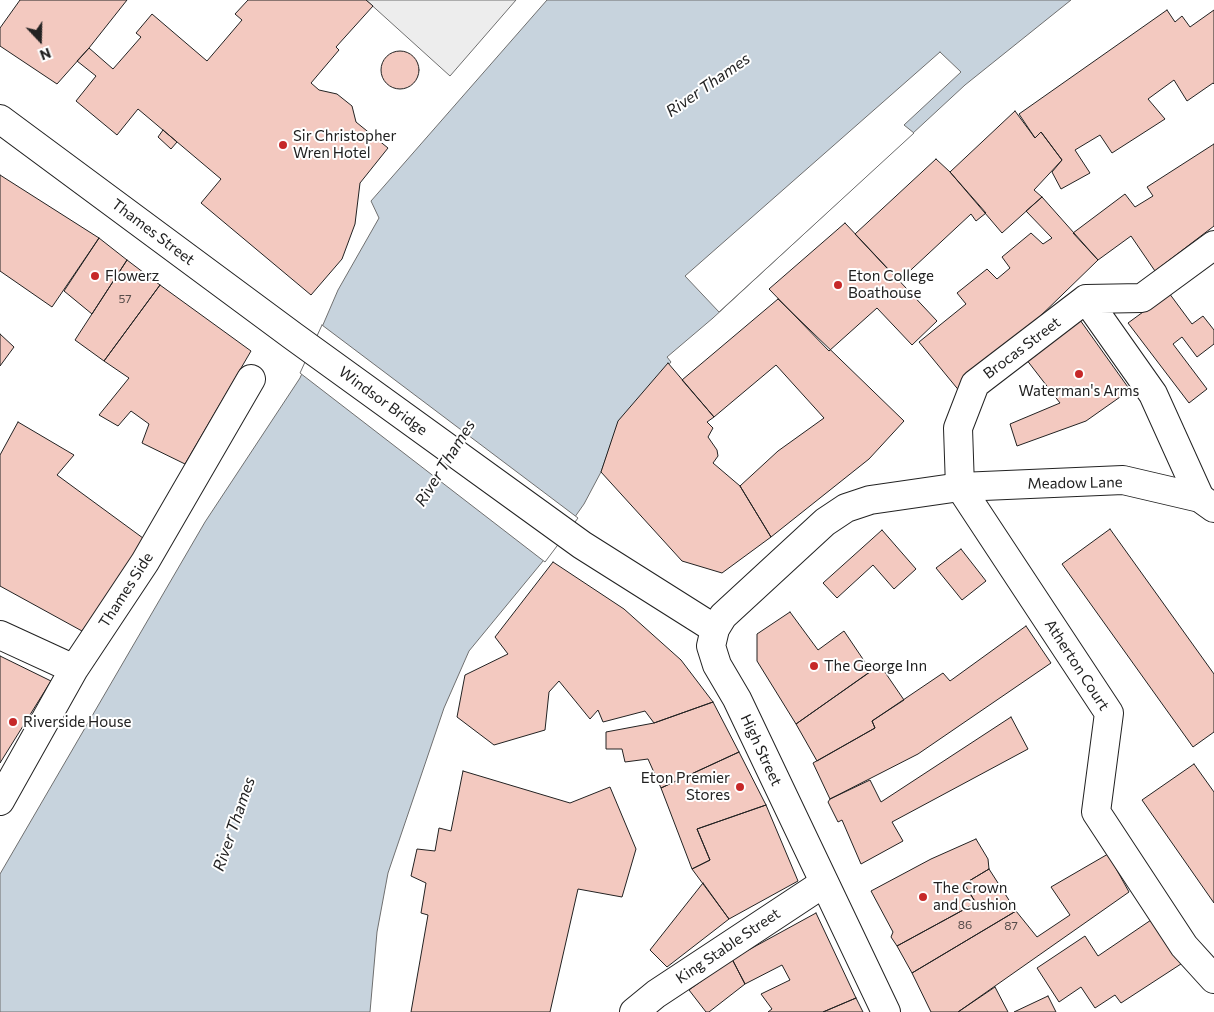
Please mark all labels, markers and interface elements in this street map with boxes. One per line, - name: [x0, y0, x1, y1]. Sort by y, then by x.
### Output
- north arrow: [15, 15, 65, 65]
- text: N: [38, 45, 54, 64]
- water label: River Thames: [662, 49, 754, 121]
- place label: Sir Christopher Wren Hotel: [293, 127, 396, 162]
- marker: Sir Christopher Wren Hotel: [277, 139, 289, 151]
- street label: Thames Street: [108, 195, 198, 269]
- place label: Flowerz: [105, 267, 159, 285]
- place label: Eton College Boathouse: [848, 267, 934, 302]
- marker: Flowerz: [89, 270, 101, 282]
- marker: Eton College Boathouse: [832, 279, 844, 291]
- house number: 57: [118, 292, 132, 306]
- street label: Brocas Street: [980, 313, 1064, 383]
- street label: Windsor Bridge: [335, 363, 431, 439]
- marker: Waterman's Arms: [1073, 368, 1085, 380]
- place label: Waterman's Arms: [1019, 382, 1139, 400]
- water label: River Thames: [411, 416, 479, 510]
- street label: Meadow Lane: [1027, 473, 1123, 493]
- street label: Thames Side: [95, 549, 157, 631]
- street label: Atherton Court: [1041, 616, 1113, 714]
- place label: The George Inn: [824, 657, 927, 675]
- marker: The George Inn: [808, 660, 820, 672]
- street label: High Street: [737, 711, 785, 789]
- place label: Riverside House: [23, 713, 131, 731]
- marker: Riverside House: [7, 716, 19, 728]
- place label: Eton Premier Stores: [641, 769, 730, 804]
- water label: River Thames: [209, 774, 259, 874]
- marker: Eton Premier Stores: [734, 781, 746, 793]
- place label: The Crown and Cushion: [933, 879, 1016, 914]
- marker: The Crown and Cushion: [917, 891, 929, 903]
- street label: King Stable Street: [672, 904, 784, 988]
- house number: 86: [958, 918, 972, 932]
- house number: 87: [1004, 919, 1018, 933]

